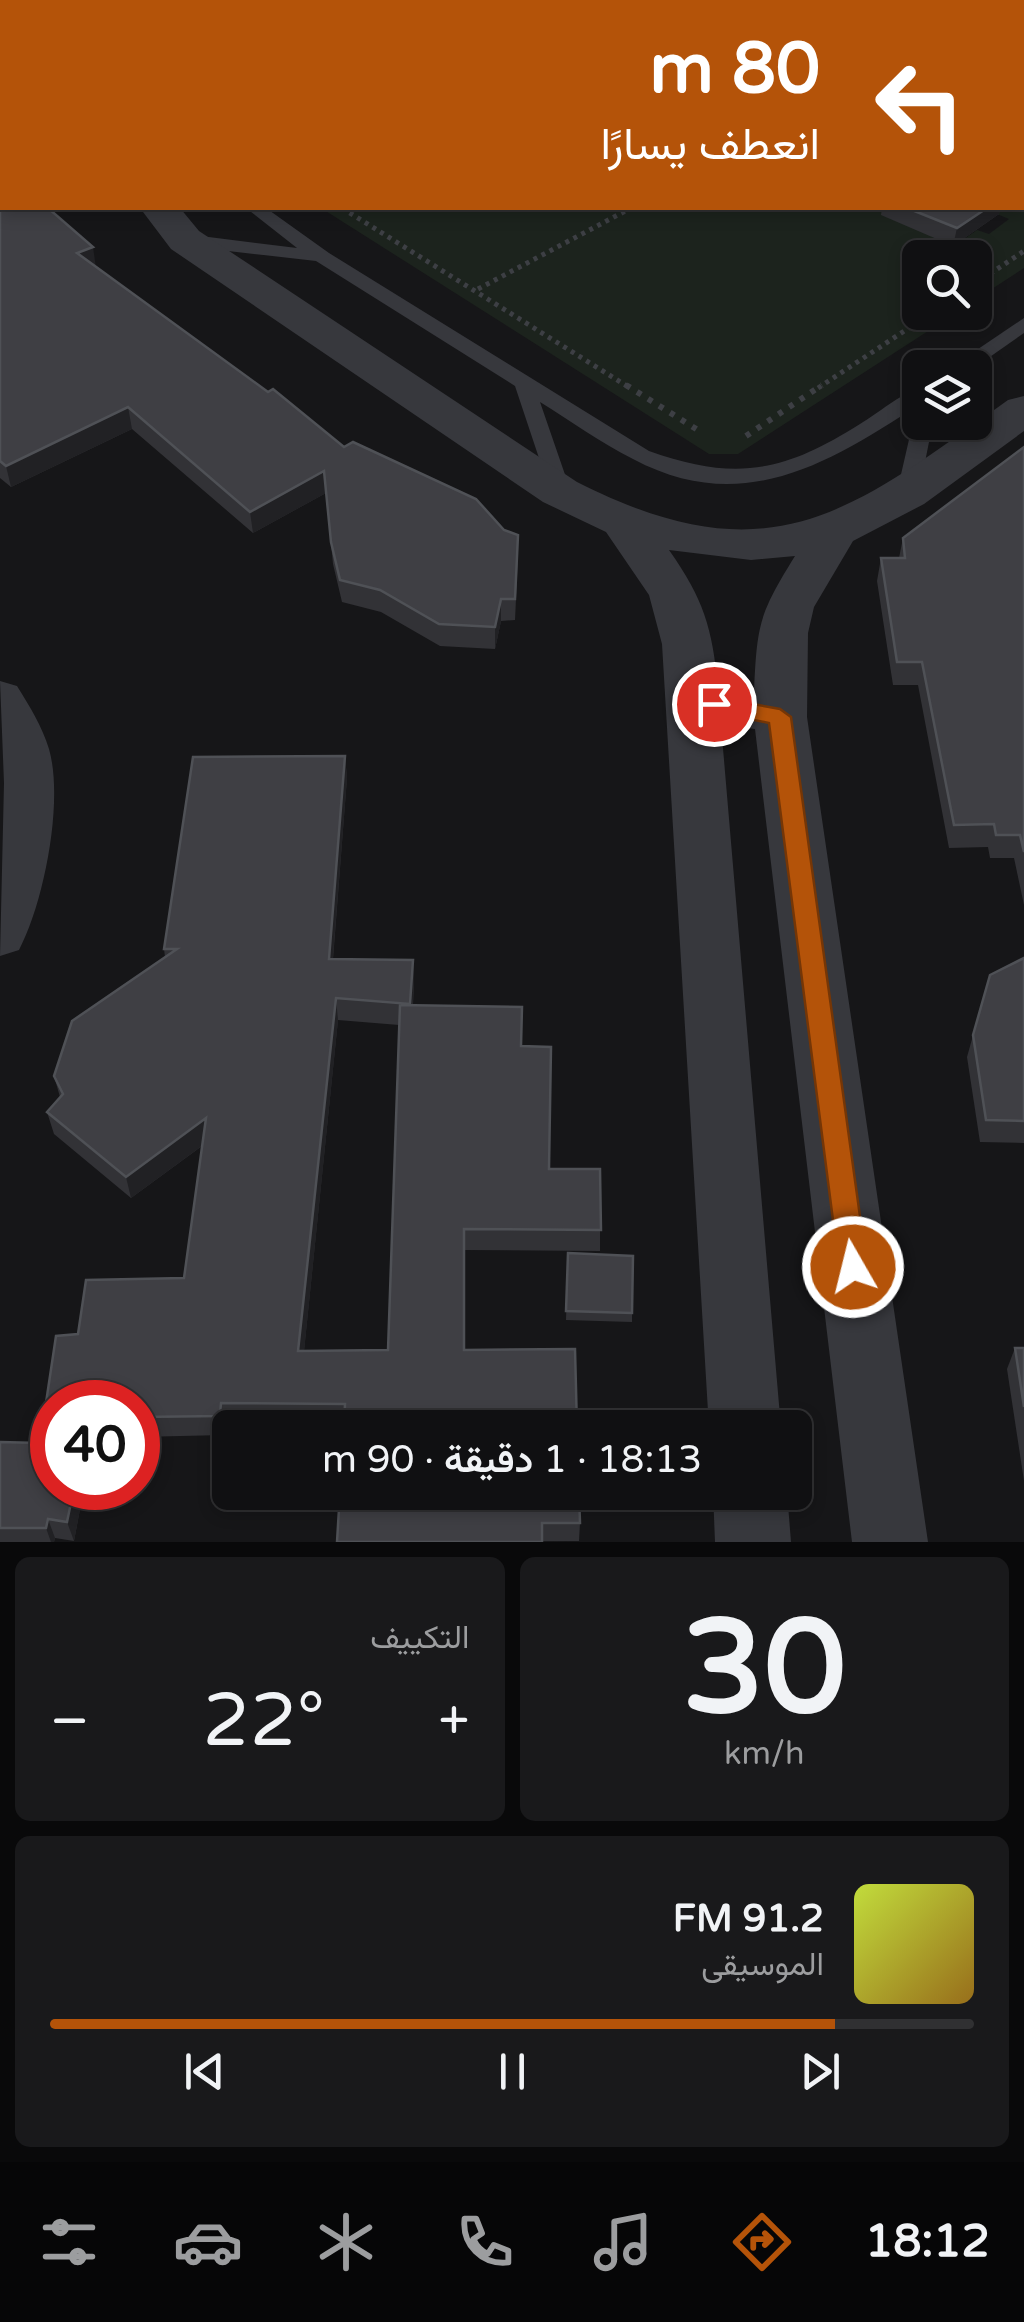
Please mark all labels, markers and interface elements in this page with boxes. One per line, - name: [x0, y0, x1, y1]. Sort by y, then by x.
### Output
- text: 80 m: [650, 28, 820, 112]
- icon: left: [855, 40, 985, 170]
- text: انعطف يسارًا: [601, 118, 820, 172]
- map controls: [902, 240, 992, 440]
- button: search: [902, 240, 992, 330]
- button: layers: [902, 350, 992, 440]
- pin: [672, 662, 757, 747]
- icon: arrive: [687, 677, 742, 732]
- position arrow: [801, 1215, 905, 1319]
- speed limit sign: 40: [30, 1380, 160, 1510]
- text: 18:13 · 1 دقيقة · 90 m: [322, 1437, 702, 1483]
- text: 30: [683, 1592, 846, 1748]
- text: التكييف: [370, 1619, 470, 1657]
- text: 22°: [203, 1676, 325, 1766]
- text: −: [50, 1689, 89, 1755]
- text: +: [439, 1689, 470, 1755]
- text: km/h: [724, 1735, 805, 1773]
- text: 91.2 FM: [673, 1896, 824, 1942]
- text: الموسيقى: [701, 1946, 824, 1984]
- icon: previous: [177, 2044, 232, 2099]
- icon: pause: [485, 2044, 540, 2099]
- icon: next: [793, 2044, 848, 2099]
- icon: filters: [34, 2207, 104, 2277]
- icon: car: [173, 2207, 243, 2277]
- icon: climate: [311, 2207, 381, 2277]
- icon: phone: [450, 2207, 520, 2277]
- icon: music: [588, 2207, 658, 2277]
- icon: directions: [727, 2207, 797, 2277]
- text: 18:12: [865, 2215, 990, 2269]

